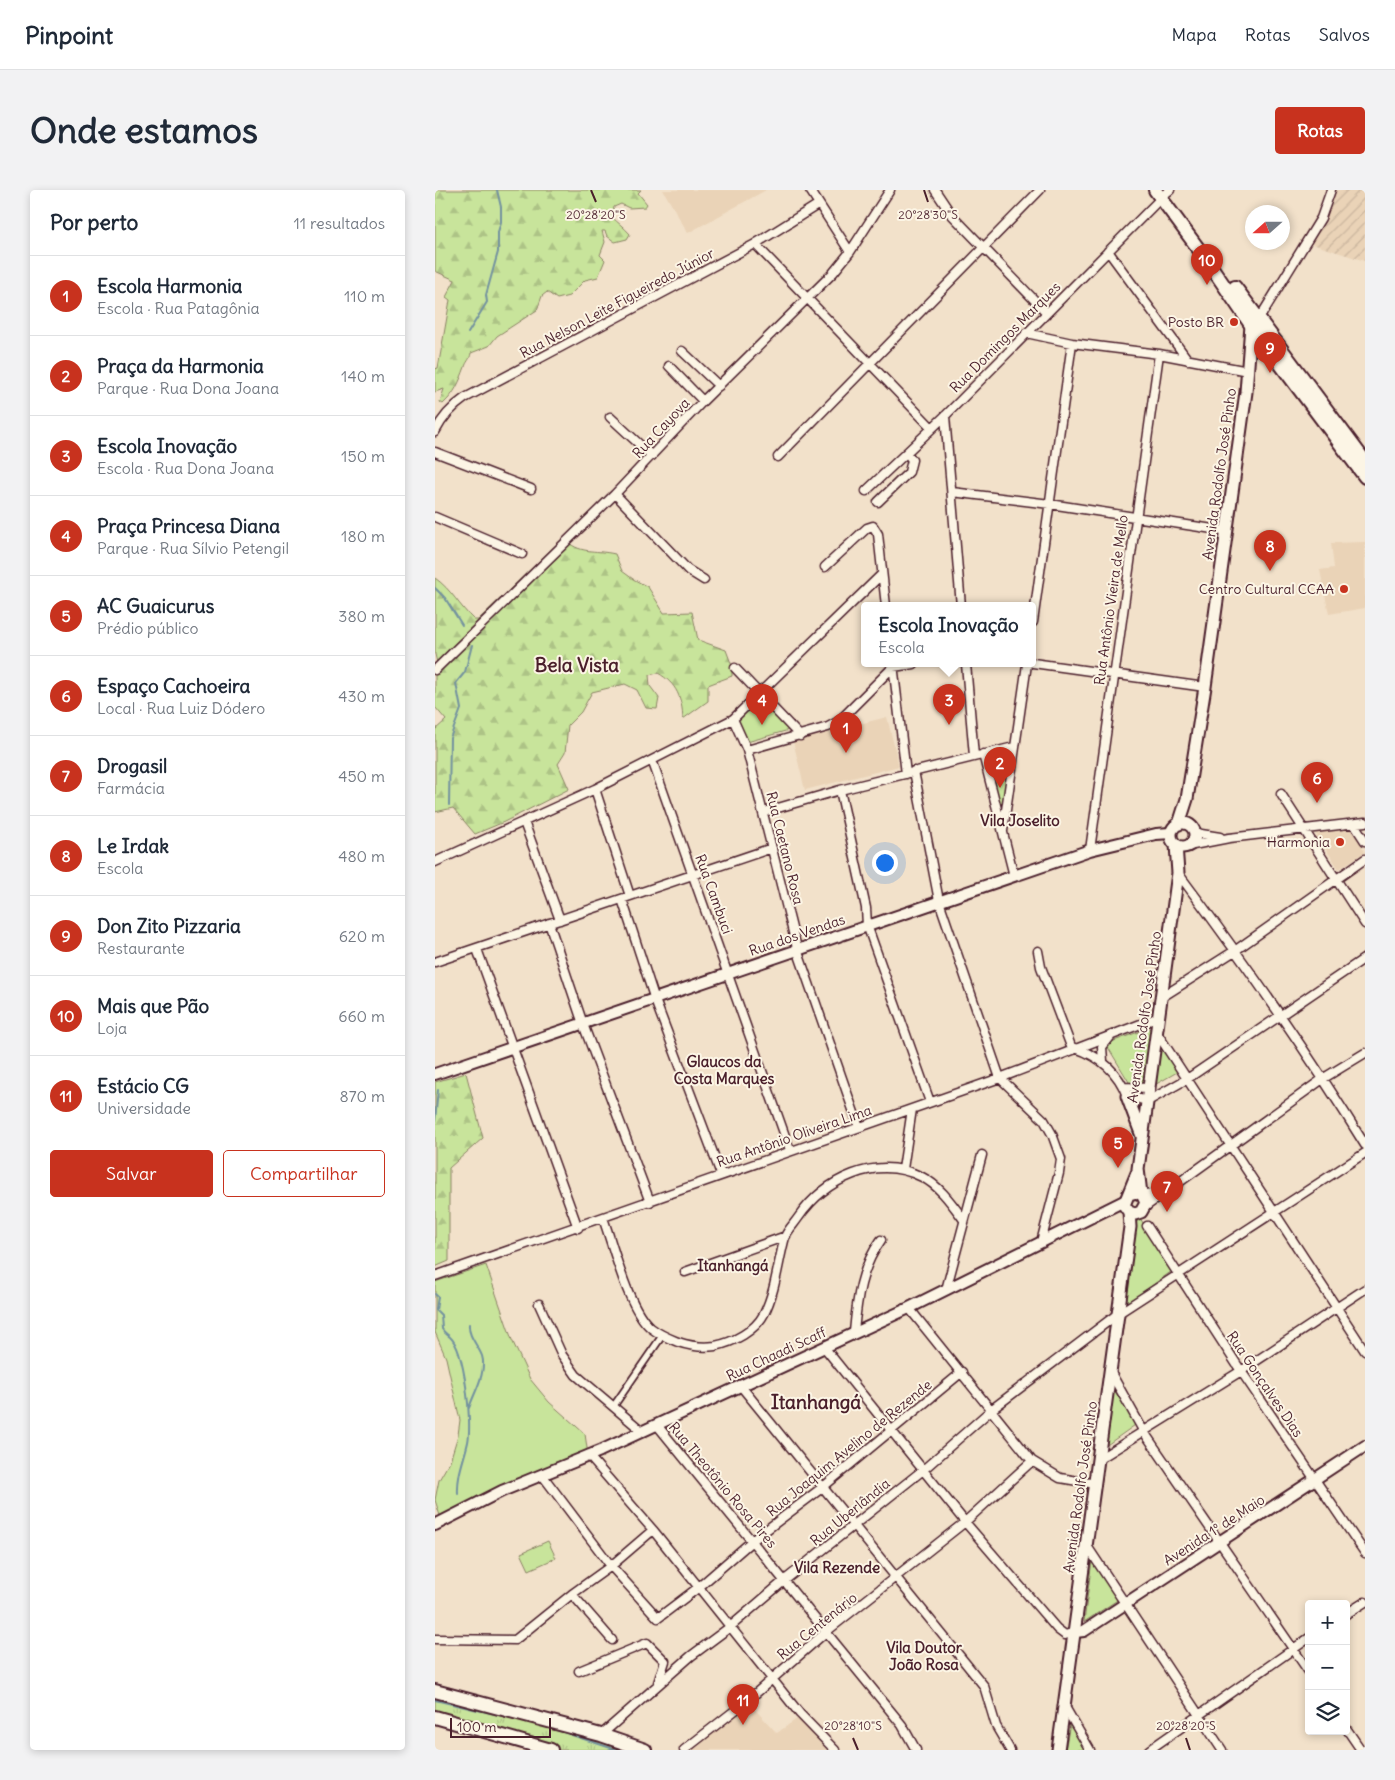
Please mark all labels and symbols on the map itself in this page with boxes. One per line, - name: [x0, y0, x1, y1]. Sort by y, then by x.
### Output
- north arrow: [1245, 205, 1290, 250]
- text: 20°28'20"S: [566, 207, 626, 222]
- text: 20°28'30"S: [898, 207, 958, 222]
- street label: Rua Nelson Leite Figueiredo Júnior: [517, 244, 718, 362]
- pin: 10: [1191, 244, 1223, 285]
- street label: Rua Domingos Marques: [946, 278, 1064, 396]
- place label: Posto BR: [1168, 313, 1224, 331]
- marker: Posto BR: [1228, 316, 1240, 328]
- pin: 9: [1254, 332, 1286, 373]
- street label: Avenida Rodolfo José Pinho: [1198, 387, 1240, 561]
- street label: Rua Cayova: [629, 394, 693, 462]
- street label: Rua Antônio Vieira de Mello: [1090, 514, 1132, 686]
- pin: 8: [1254, 530, 1286, 571]
- place label: Centro Cultural CCAA: [1199, 580, 1334, 598]
- marker: Centro Cultural CCAA: [1338, 583, 1350, 595]
- district label: Bela Vista: [535, 653, 619, 677]
- pin: 4: [746, 684, 778, 725]
- pin: 3: [933, 684, 965, 725]
- pin: 1: [830, 712, 862, 753]
- pin: 2: [984, 747, 1016, 788]
- pin: 6: [1301, 762, 1333, 803]
- street label: Rua Caetano Rosa: [762, 790, 808, 906]
- district label: Vila Joselito: [980, 811, 1060, 830]
- place label: Harmonia: [1267, 833, 1330, 851]
- marker: Harmonia: [1334, 836, 1346, 848]
- your location: [872, 850, 898, 876]
- street label: Rua Cambuci: [691, 852, 737, 936]
- street label: Rua dos Vendas: [747, 910, 847, 960]
- street label: Avenida Rodolfo José Pinho: [1123, 930, 1165, 1104]
- district label: Glaucos da Costa Marques: [674, 1052, 774, 1089]
- street label: Rua Antônio Oliveira Lima: [714, 1101, 874, 1171]
- pin: 5: [1102, 1127, 1134, 1168]
- pin: 7: [1151, 1171, 1183, 1212]
- district label: Itanhangá: [697, 1256, 769, 1276]
- street label: Rua Chaadi Scaff: [723, 1323, 829, 1385]
- street label: Rua Gonçalves Dias: [1223, 1328, 1307, 1440]
- street label: Rua Joaquim Avelino de Rezende: [763, 1376, 935, 1520]
- district label: Itanhangá: [771, 1390, 861, 1414]
- street label: Avenida Rodolfo José Pinho: [1059, 1400, 1101, 1574]
- street label: Rua Theotônio Rosa Pires: [665, 1418, 781, 1552]
- street label: Rua Uberlândia: [807, 1474, 893, 1550]
- street label: Avenida 1º de Maio: [1160, 1490, 1268, 1569]
- district label: Vila Rezende: [794, 1558, 880, 1577]
- street label: Rua Centenário: [773, 1588, 861, 1664]
- district label: Vila Doutor João Rosa: [886, 1638, 963, 1674]
- pin: 11: [727, 1684, 759, 1725]
- scale bar: [450, 1715, 551, 1738]
- text: 20°28'10"S: [824, 1718, 882, 1733]
- text: 20°28'20"S: [1156, 1718, 1216, 1733]

